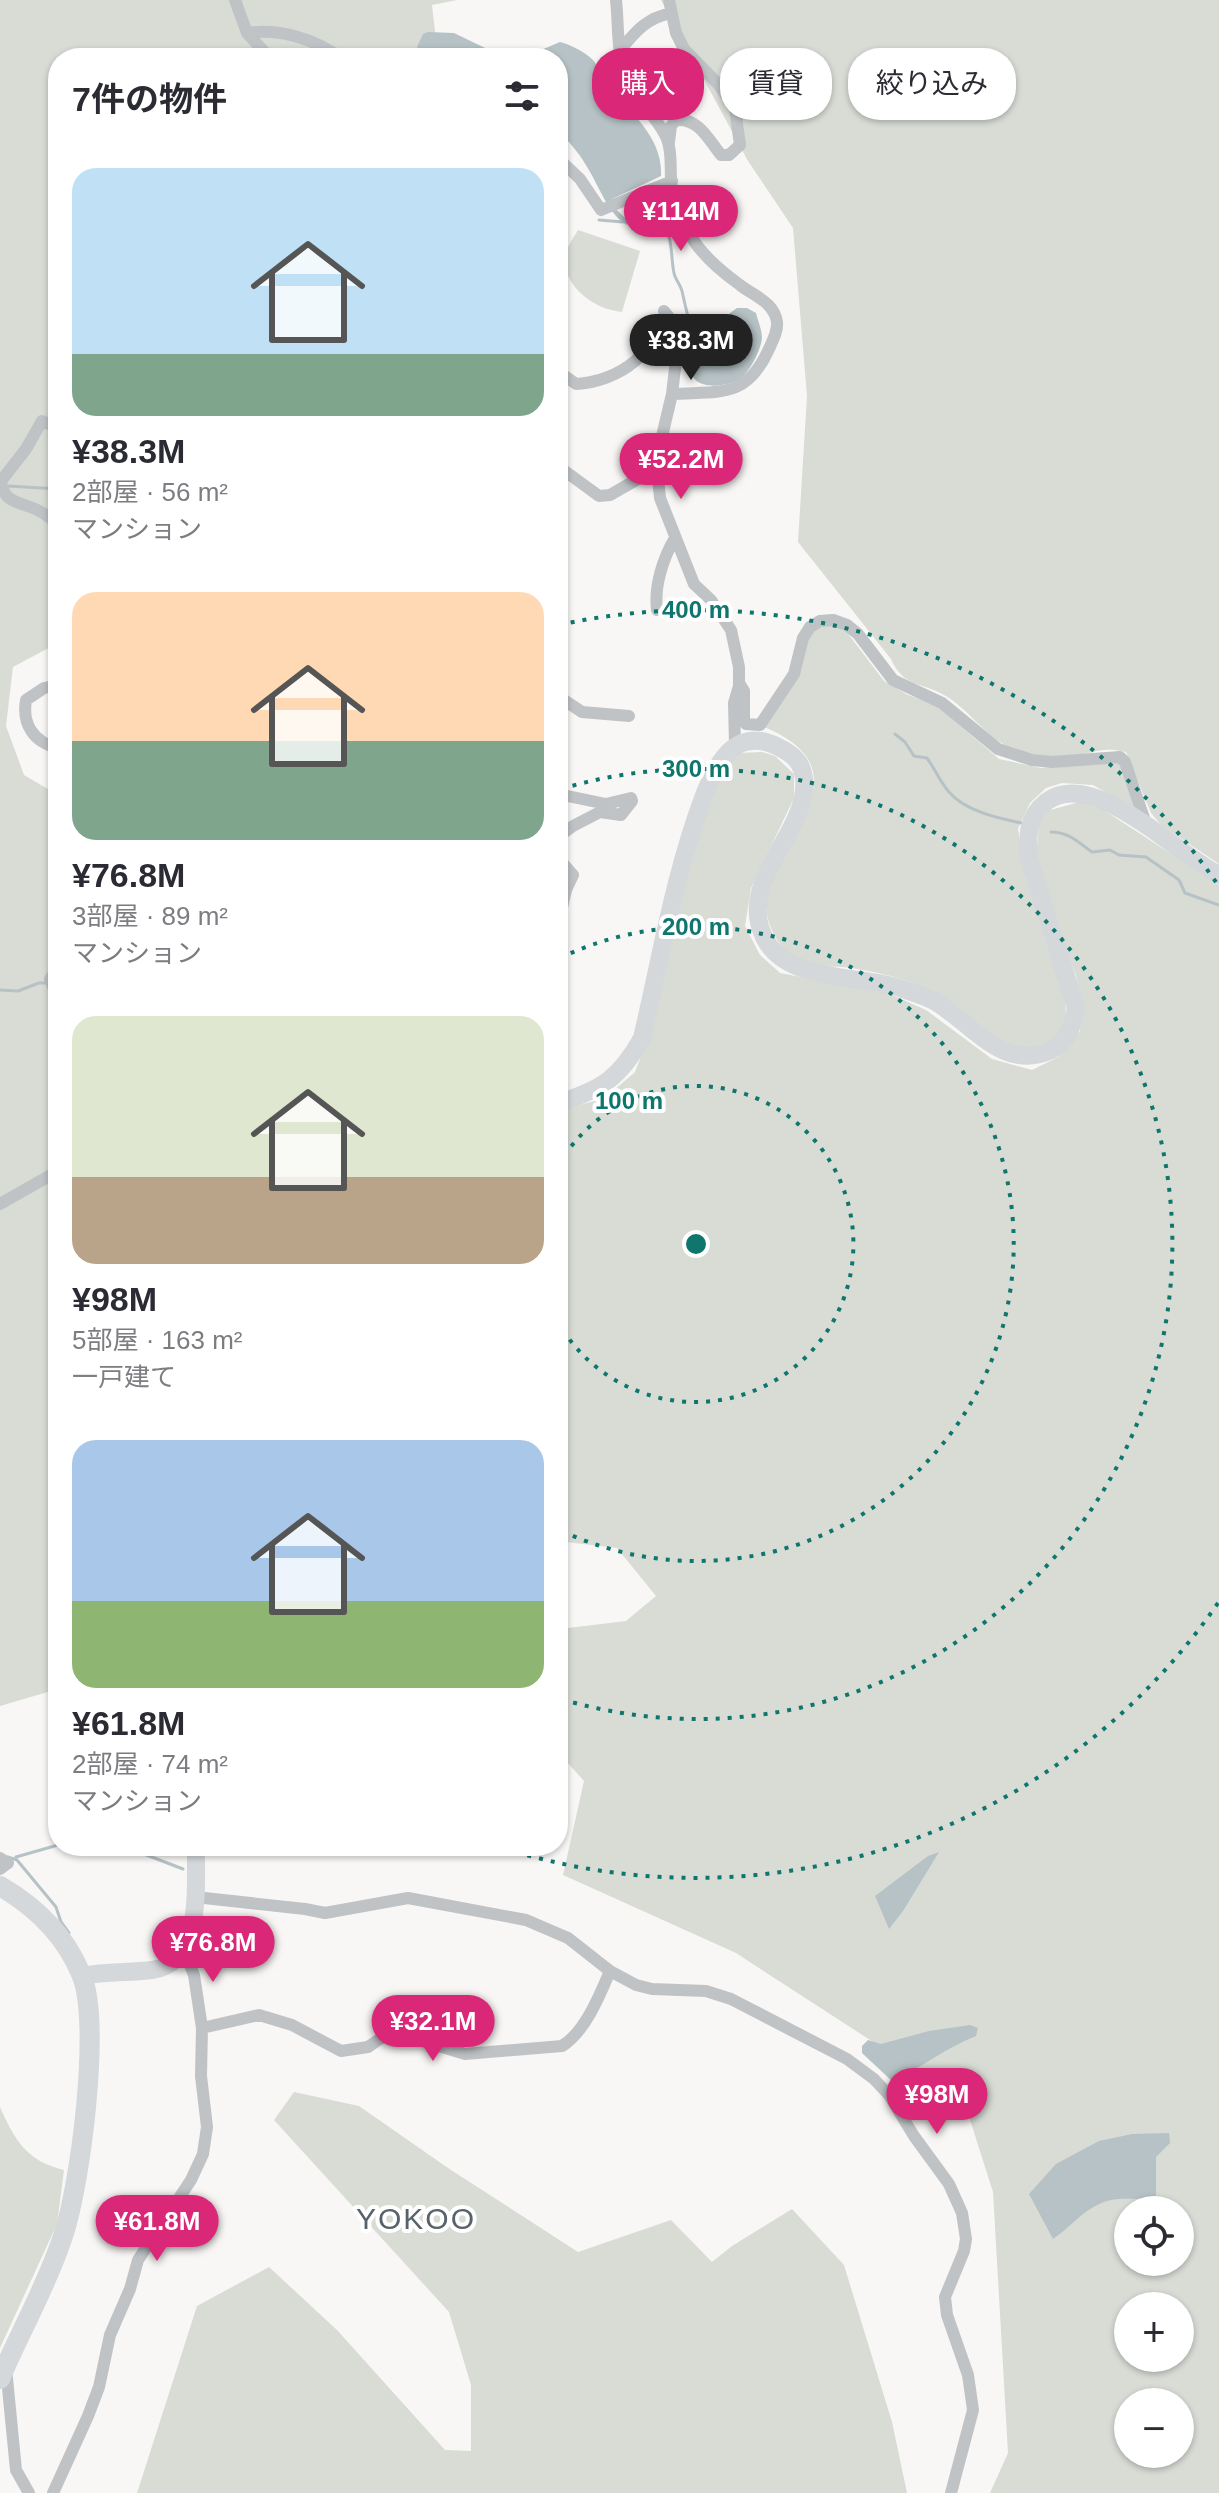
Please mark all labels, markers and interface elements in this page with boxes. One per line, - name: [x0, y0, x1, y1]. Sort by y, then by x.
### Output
- chip: 購入: [592, 48, 704, 120]
- chip: 賃貸: [720, 48, 832, 120]
- chip: 絞り込み: [848, 48, 1016, 120]
- icon: filters: [500, 74, 544, 118]
- text: 7件の物件: [72, 80, 227, 118]
- pin: ¥114M: [625, 185, 737, 253]
- text: ¥114M: [642, 196, 720, 226]
- icon: home: [236, 220, 380, 364]
- pin: ¥38.3M: [626, 314, 756, 382]
- text: ¥38.3M: [648, 325, 734, 355]
- text: ¥38.3M: [72, 432, 185, 470]
- pin: ¥52.2M: [616, 433, 746, 501]
- text: ¥52.2M: [638, 444, 724, 474]
- text: 2部屋 · 56 m²: [72, 477, 228, 507]
- text: マンション: [72, 514, 202, 544]
- text: 400 m: [662, 596, 730, 623]
- icon: home: [236, 644, 380, 788]
- text: 300 m: [662, 755, 730, 782]
- text: ¥76.8M: [72, 856, 185, 894]
- text: 3部屋 · 89 m²: [72, 901, 228, 931]
- text: 200 m: [662, 913, 730, 940]
- text: マンション: [72, 938, 202, 968]
- icon: home: [236, 1068, 380, 1212]
- text: 100 m: [595, 1087, 663, 1114]
- centre of rings: [682, 1230, 710, 1258]
- text: ¥98M: [72, 1280, 157, 1318]
- text: 5部屋 · 163 m²: [72, 1325, 243, 1355]
- text: 一戸建て: [72, 1362, 176, 1392]
- icon: home: [236, 1492, 380, 1636]
- text: ¥61.8M: [72, 1704, 185, 1742]
- text: 2部屋 · 74 m²: [72, 1749, 228, 1779]
- text: マンション: [72, 1786, 202, 1816]
- pin: ¥76.8M: [148, 1916, 278, 1984]
- text: ¥76.8M: [170, 1927, 256, 1957]
- pin: ¥32.1M: [368, 1995, 498, 2063]
- text: ¥32.1M: [390, 2006, 476, 2036]
- pin: ¥98M: [890, 2068, 984, 2136]
- text: ¥98M: [904, 2079, 970, 2109]
- pin: ¥61.8M: [92, 2195, 222, 2263]
- map controls: [1114, 2196, 1194, 2468]
- button: locate: [1114, 2196, 1194, 2276]
- district label: YOKOO: [356, 2202, 476, 2235]
- text: ¥61.8M: [114, 2206, 200, 2236]
- button: +: [1114, 2292, 1194, 2372]
- button: −: [1114, 2388, 1194, 2468]

